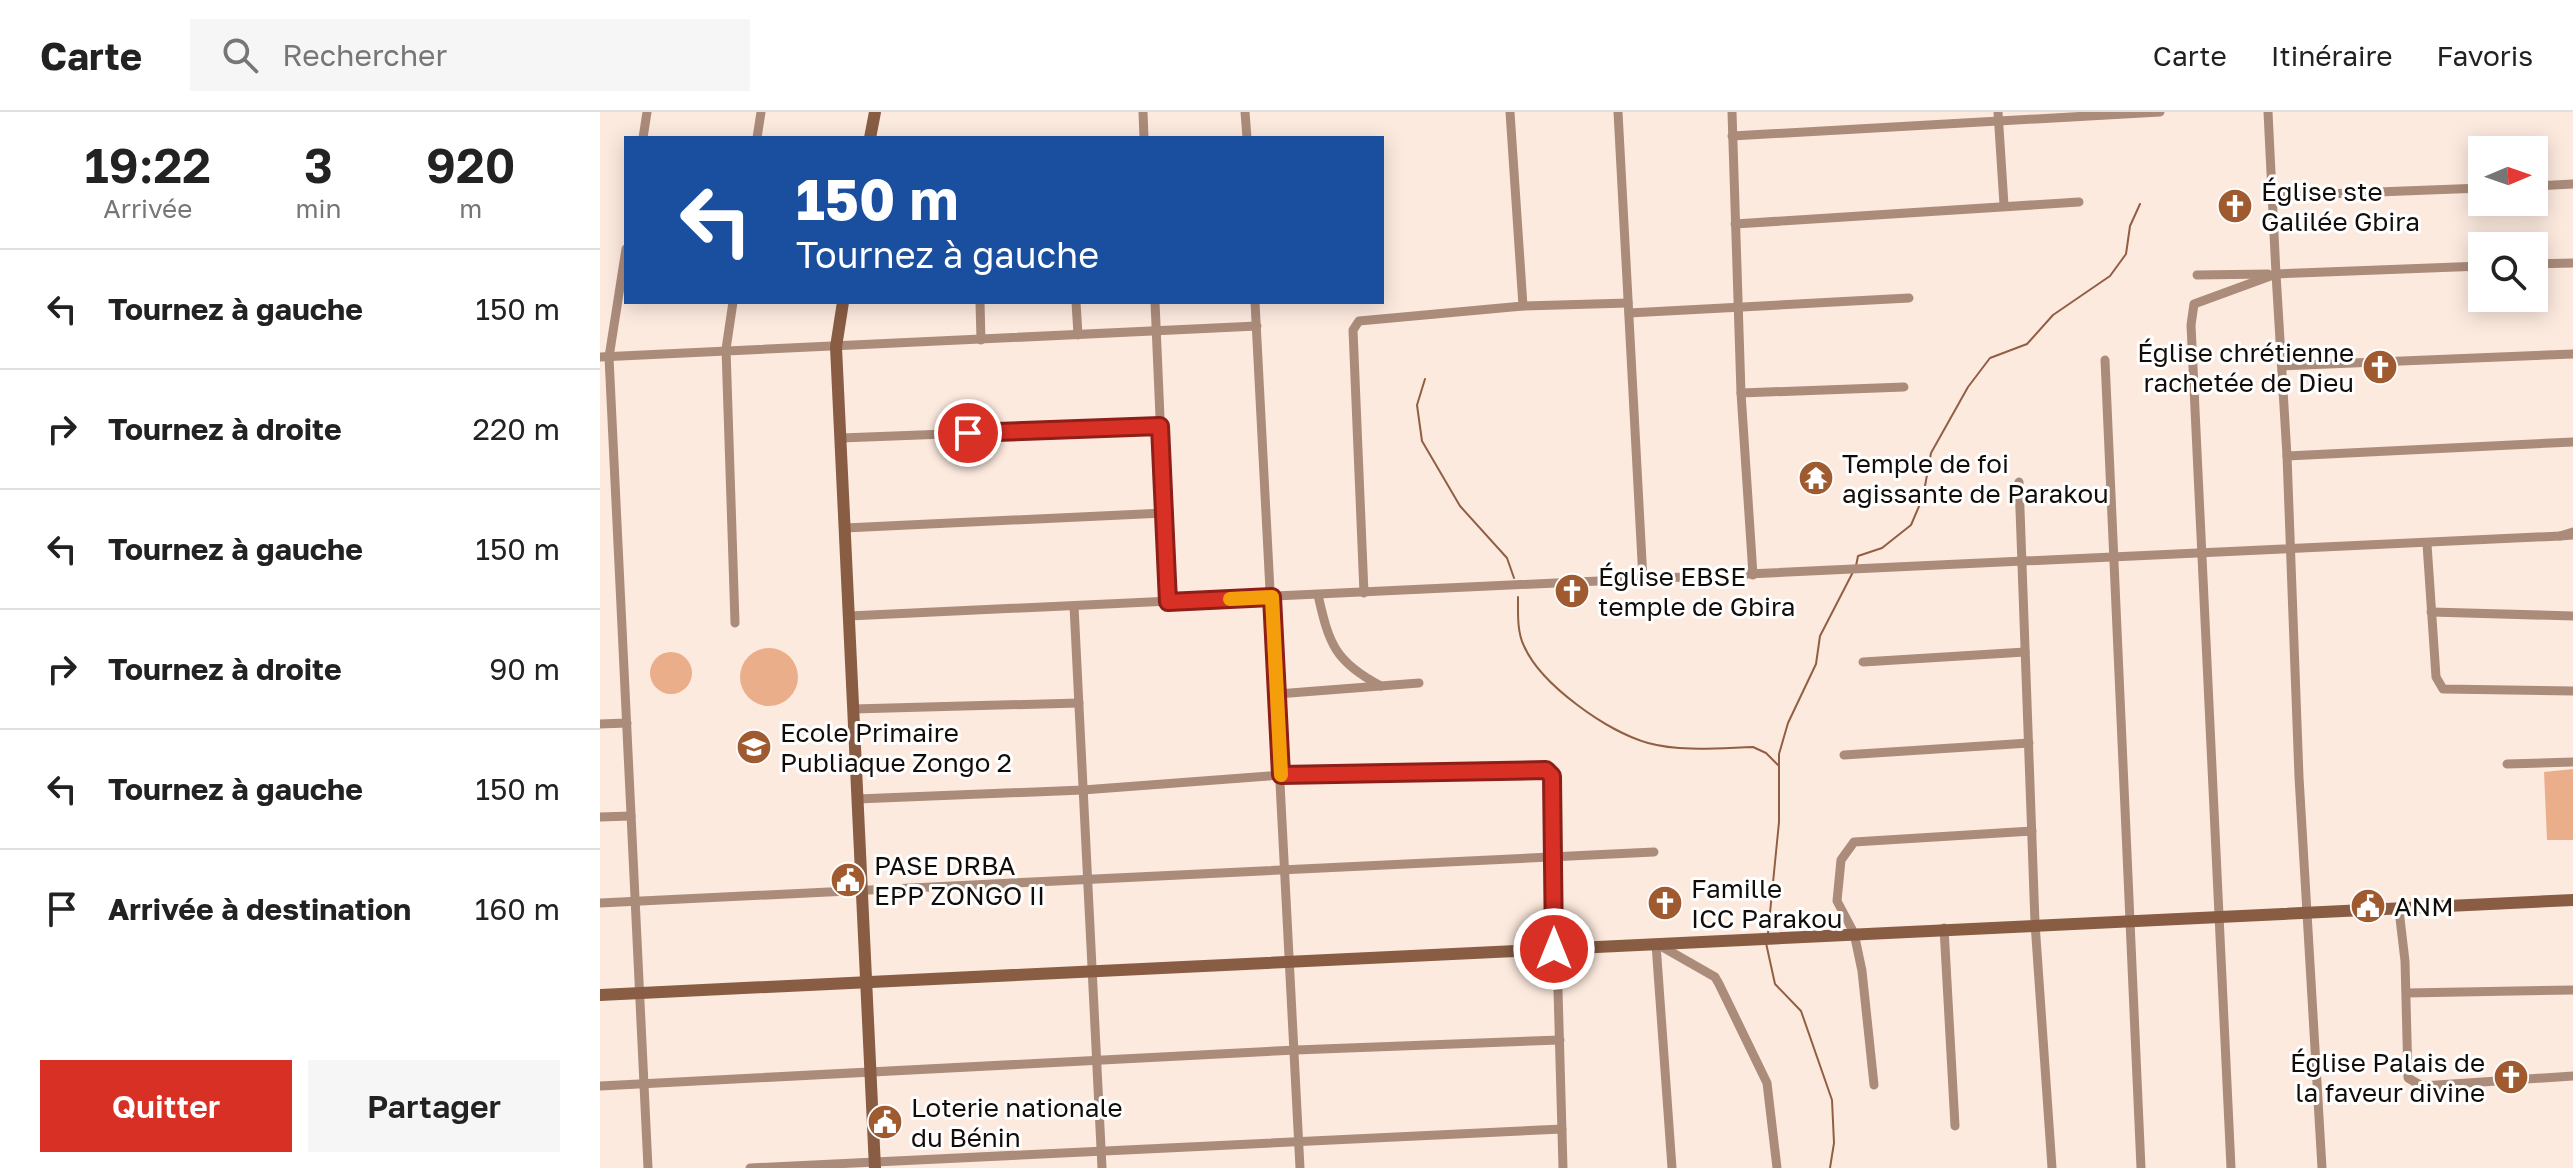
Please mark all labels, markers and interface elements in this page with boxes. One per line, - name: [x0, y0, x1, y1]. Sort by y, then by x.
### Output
- search box: [190, 19, 750, 91]
- text: Carte: [40, 33, 142, 78]
- icon: search: [218, 33, 262, 77]
- text: Rechercher: [282, 37, 447, 73]
- text: Carte: [2153, 39, 2227, 72]
- text: Itinéraire: [2271, 39, 2392, 72]
- text: Favoris: [2436, 39, 2533, 72]
- text: 19:22: [85, 136, 211, 194]
- text: 3: [304, 136, 333, 194]
- text: 920: [426, 136, 515, 194]
- north arrow: [2468, 136, 2548, 216]
- map controls: [2468, 136, 2548, 312]
- text: 150 m: [796, 165, 958, 232]
- icon: left: [664, 168, 768, 272]
- place label: Église ste Galilée Gbira: [2261, 176, 2420, 237]
- church icon: Église ste Galilée Gbira: [2216, 187, 2254, 225]
- text: Arrivée: [103, 193, 192, 224]
- text: min: [296, 193, 342, 224]
- text: m: [459, 193, 482, 224]
- button: search: [2468, 232, 2548, 312]
- text: Tournez à gauche: [796, 233, 1099, 276]
- icon: left: [40, 287, 84, 331]
- text: Tournez à gauche: [108, 291, 363, 327]
- text: 150 m: [475, 291, 560, 327]
- place label: Église chrétienne rachetée de Dieu: [2137, 337, 2354, 398]
- church icon: Église chrétienne rachetée de Dieu: [2361, 348, 2399, 386]
- pin: [934, 399, 1002, 467]
- icon: right: [40, 407, 84, 451]
- text: Tournez à droite: [108, 411, 342, 447]
- text: 220 m: [473, 411, 560, 447]
- icon: arrive: [946, 411, 990, 455]
- place label: Temple de foi agissante de Parakou: [1842, 448, 2109, 509]
- temple icon: Temple de foi agissante de Parakou: [1797, 459, 1835, 497]
- icon: left: [40, 527, 84, 571]
- text: Tournez à gauche: [108, 531, 363, 567]
- text: 150 m: [475, 531, 560, 567]
- place label: Église EBSE temple de Gbira: [1598, 561, 1796, 622]
- church icon: Église EBSE temple de Gbira: [1553, 572, 1591, 610]
- icon: right: [40, 647, 84, 691]
- text: Tournez à droite: [108, 651, 342, 687]
- text: 90 m: [489, 651, 560, 687]
- place label: Ecole Primaire Publiaque Zongo 2: [780, 717, 1012, 778]
- school or university icon: Ecole Primaire Publiaque Zongo 2: [735, 728, 773, 766]
- icon: left: [40, 767, 84, 811]
- text: Tournez à gauche: [108, 771, 363, 807]
- text: 150 m: [475, 771, 560, 807]
- place label: PASE DRBA EPP ZONGO II: [874, 850, 1045, 911]
- public building icon: PASE DRBA EPP ZONGO II: [829, 861, 867, 899]
- place label: Famille ICC Parakou: [1691, 873, 1843, 934]
- church icon: Famille ICC Parakou: [1646, 884, 1684, 922]
- icon: arrive: [40, 887, 84, 931]
- public building icon: ANM: [2349, 887, 2387, 925]
- text: Arrivée à destination: [108, 891, 411, 927]
- text: 160 m: [475, 891, 560, 927]
- place label: ANM: [2394, 891, 2454, 922]
- position arrow: [1512, 907, 1596, 991]
- place label: Église Palais de la faveur divine: [2290, 1047, 2485, 1108]
- church icon: Église Palais de la faveur divine: [2492, 1058, 2530, 1096]
- button: Quitter: [40, 1060, 292, 1152]
- button: Partager: [308, 1060, 560, 1152]
- place label: Loterie nationale du Bénin: [911, 1092, 1123, 1153]
- public building icon: Loterie nationale du Bénin: [866, 1103, 904, 1141]

